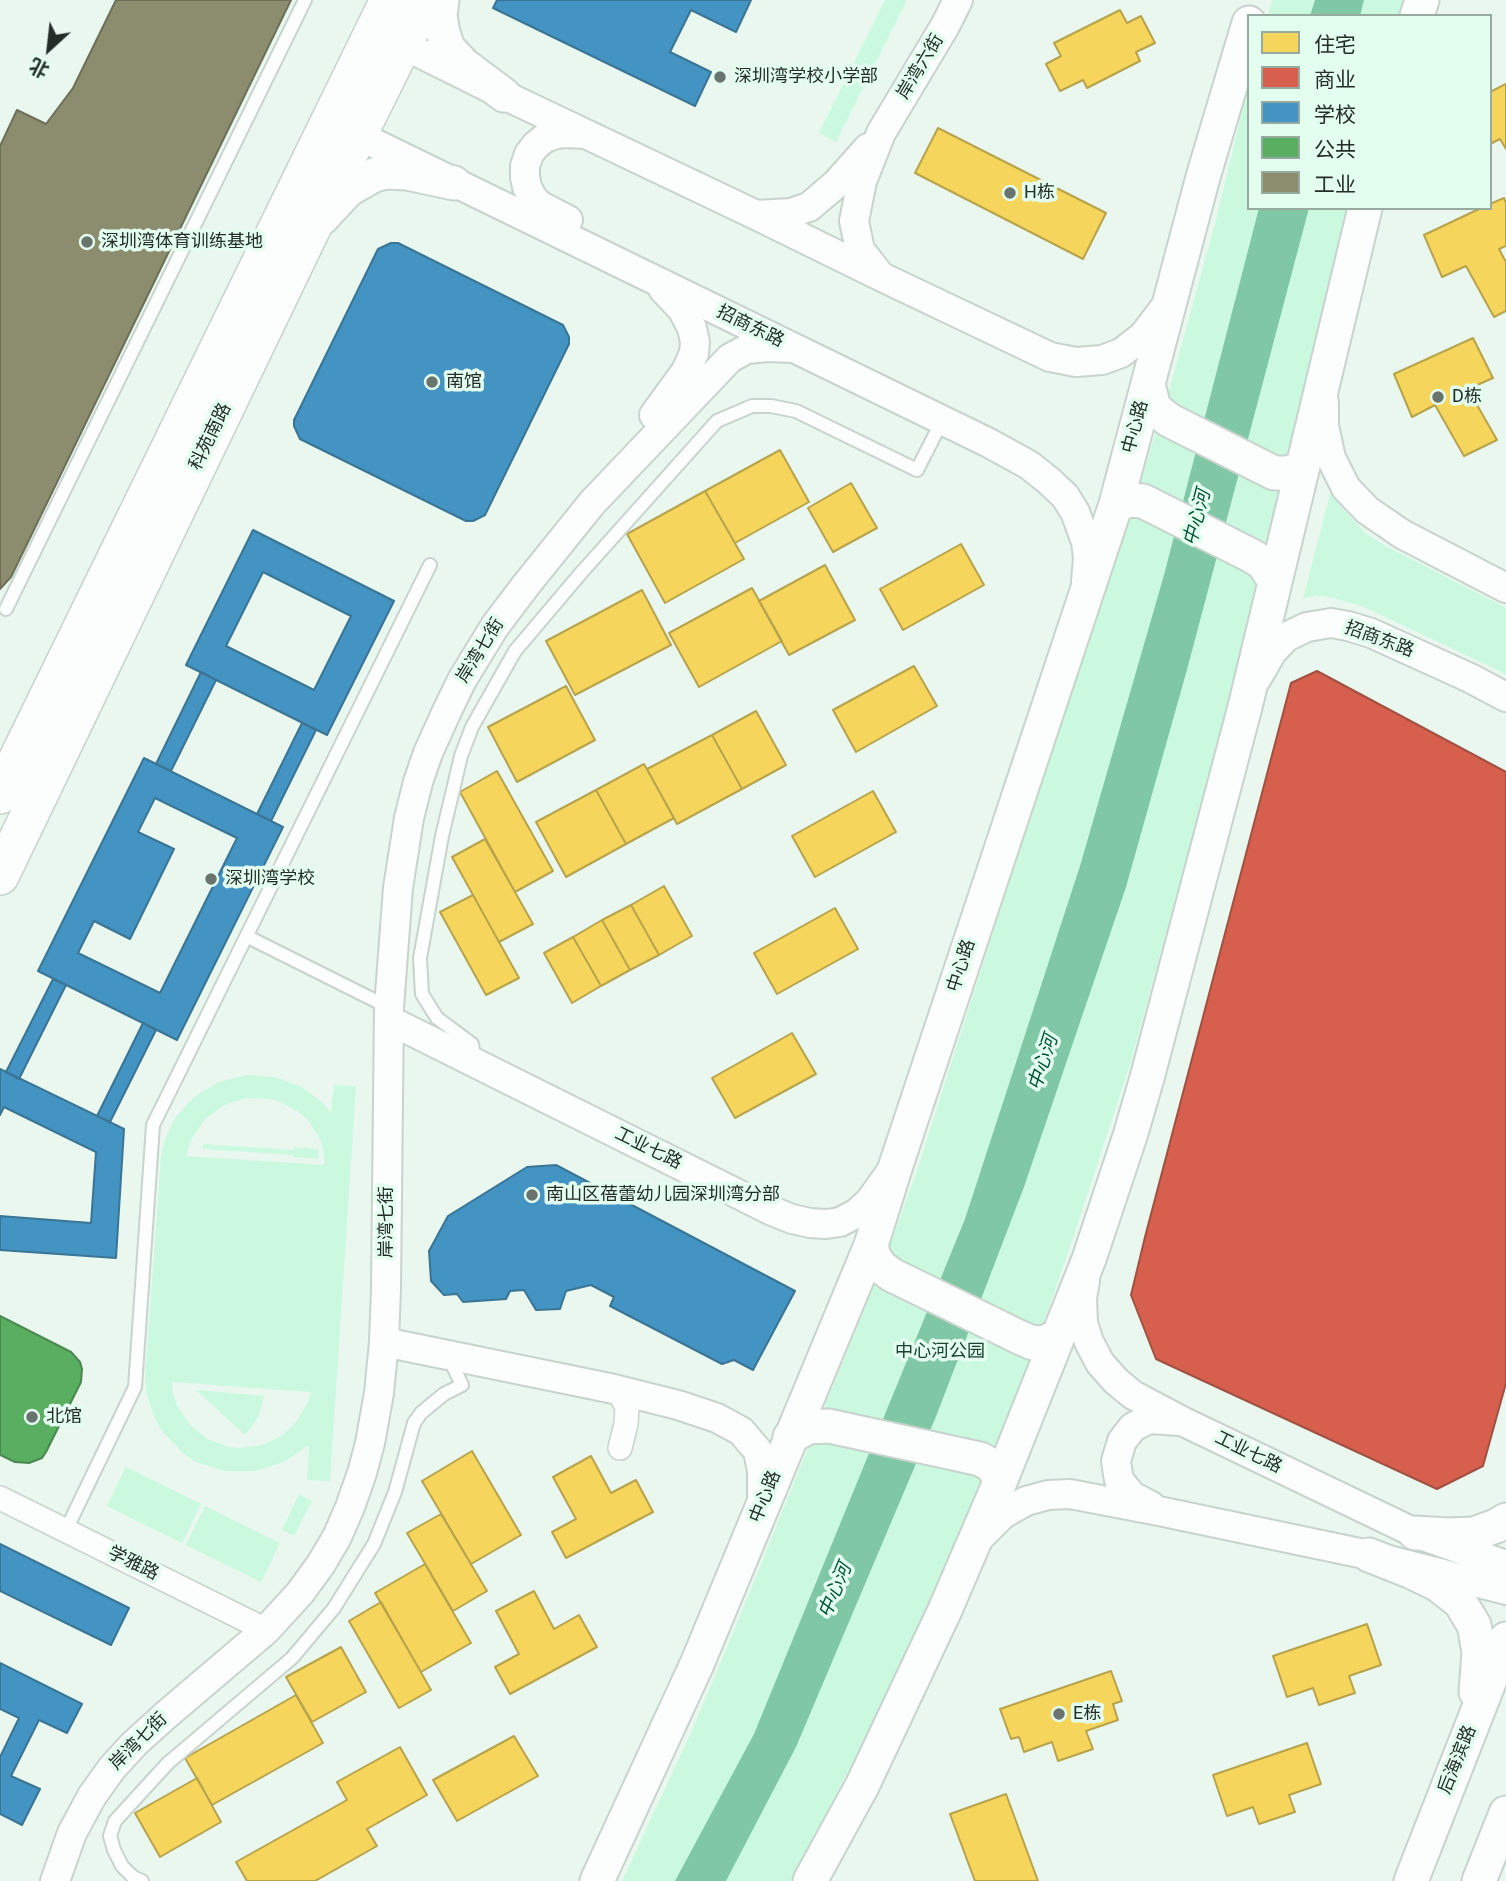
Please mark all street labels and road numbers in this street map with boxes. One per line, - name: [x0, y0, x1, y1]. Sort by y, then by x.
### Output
- street label: 岸湾六街: [893, 31, 949, 103]
- street label: 招商东路: [713, 302, 787, 352]
- street label: 中心路: [1119, 398, 1153, 456]
- street label: 科苑南路: [186, 400, 236, 474]
- street label: 岸湾七街: [453, 615, 509, 687]
- street label: 招商东路: [1341, 618, 1417, 662]
- street label: 中心路: [943, 937, 981, 995]
- street label: 工业七路: [611, 1124, 685, 1174]
- street label: 岸湾七街: [376, 1186, 398, 1258]
- street label: 工业七路: [1211, 1428, 1285, 1478]
- street label: 中心路: [746, 1468, 786, 1526]
- street label: 学雅路: [104, 1542, 162, 1586]
- street label: 岸湾七街: [106, 1709, 172, 1775]
- street label: 后海滨路: [1435, 1723, 1481, 1797]

